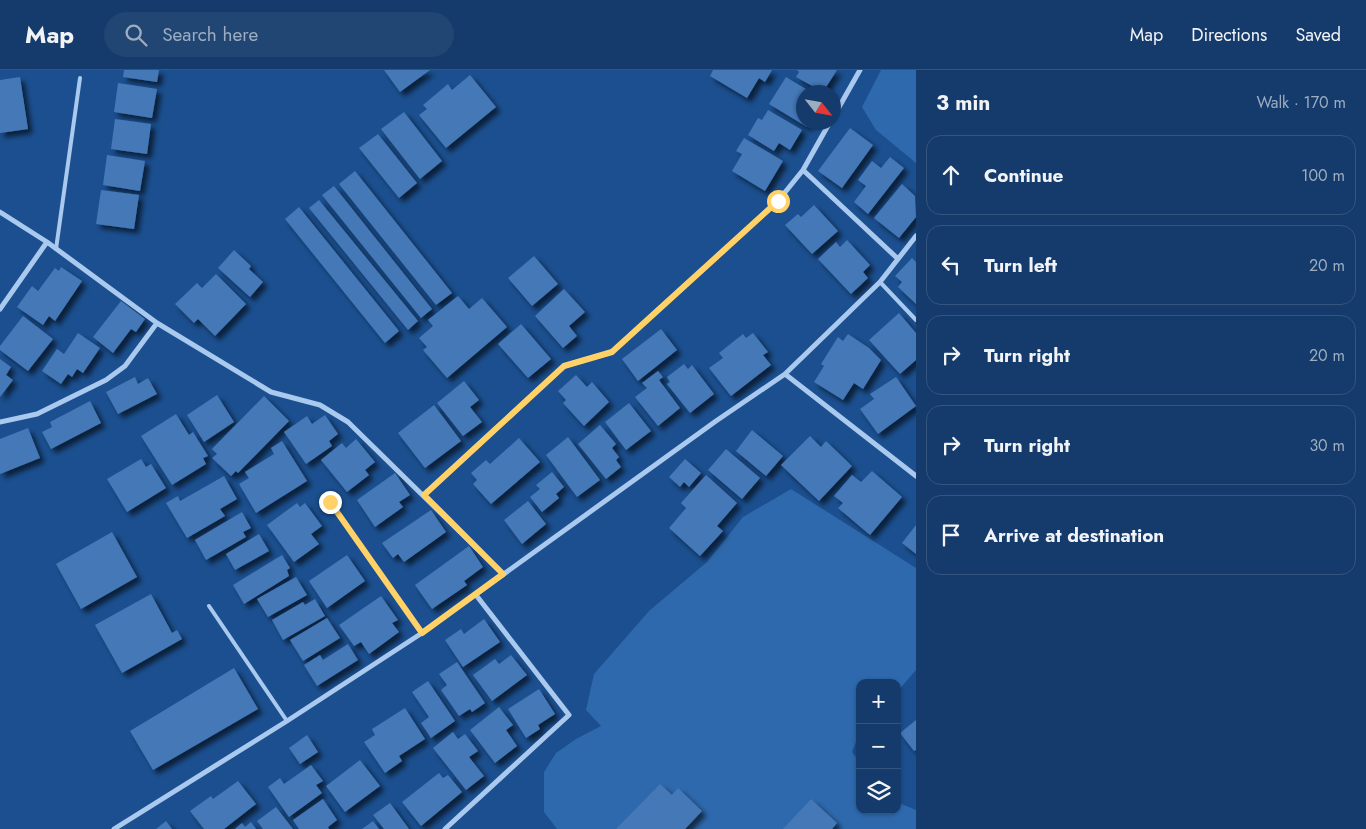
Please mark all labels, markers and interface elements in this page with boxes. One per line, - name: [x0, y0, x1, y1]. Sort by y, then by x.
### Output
- search box: [104, 12, 454, 57]
- text: Map: [25, 17, 74, 52]
- icon: search: [122, 21, 150, 49]
- text: Search here: [162, 21, 258, 48]
- text: Map: [1130, 22, 1163, 48]
- text: Directions: [1191, 22, 1267, 48]
- text: Saved: [1295, 22, 1341, 48]
- north arrow: [796, 85, 841, 130]
- text: 3 min: [936, 88, 990, 118]
- text: Walk · 170 m: [1256, 91, 1346, 114]
- icon: ahead: [937, 161, 965, 189]
- text: Continue: [984, 162, 1063, 189]
- text: 100 m: [1301, 164, 1345, 187]
- route start: [767, 190, 790, 213]
- icon: left: [937, 251, 965, 279]
- text: Turn left: [984, 252, 1057, 279]
- text: 20 m: [1309, 254, 1345, 277]
- icon: right: [937, 341, 965, 369]
- text: Turn right: [984, 342, 1070, 369]
- text: 20 m: [1309, 344, 1345, 367]
- icon: right: [937, 431, 965, 459]
- text: Turn right: [984, 432, 1070, 459]
- text: 30 m: [1309, 434, 1345, 457]
- route end: [319, 491, 342, 514]
- icon: arrive: [937, 521, 965, 549]
- text: Arrive at destination: [984, 522, 1164, 549]
- map controls: [856, 679, 901, 814]
- button: +: [856, 679, 901, 724]
- button: −: [856, 724, 901, 769]
- button: layers: [856, 769, 901, 814]

